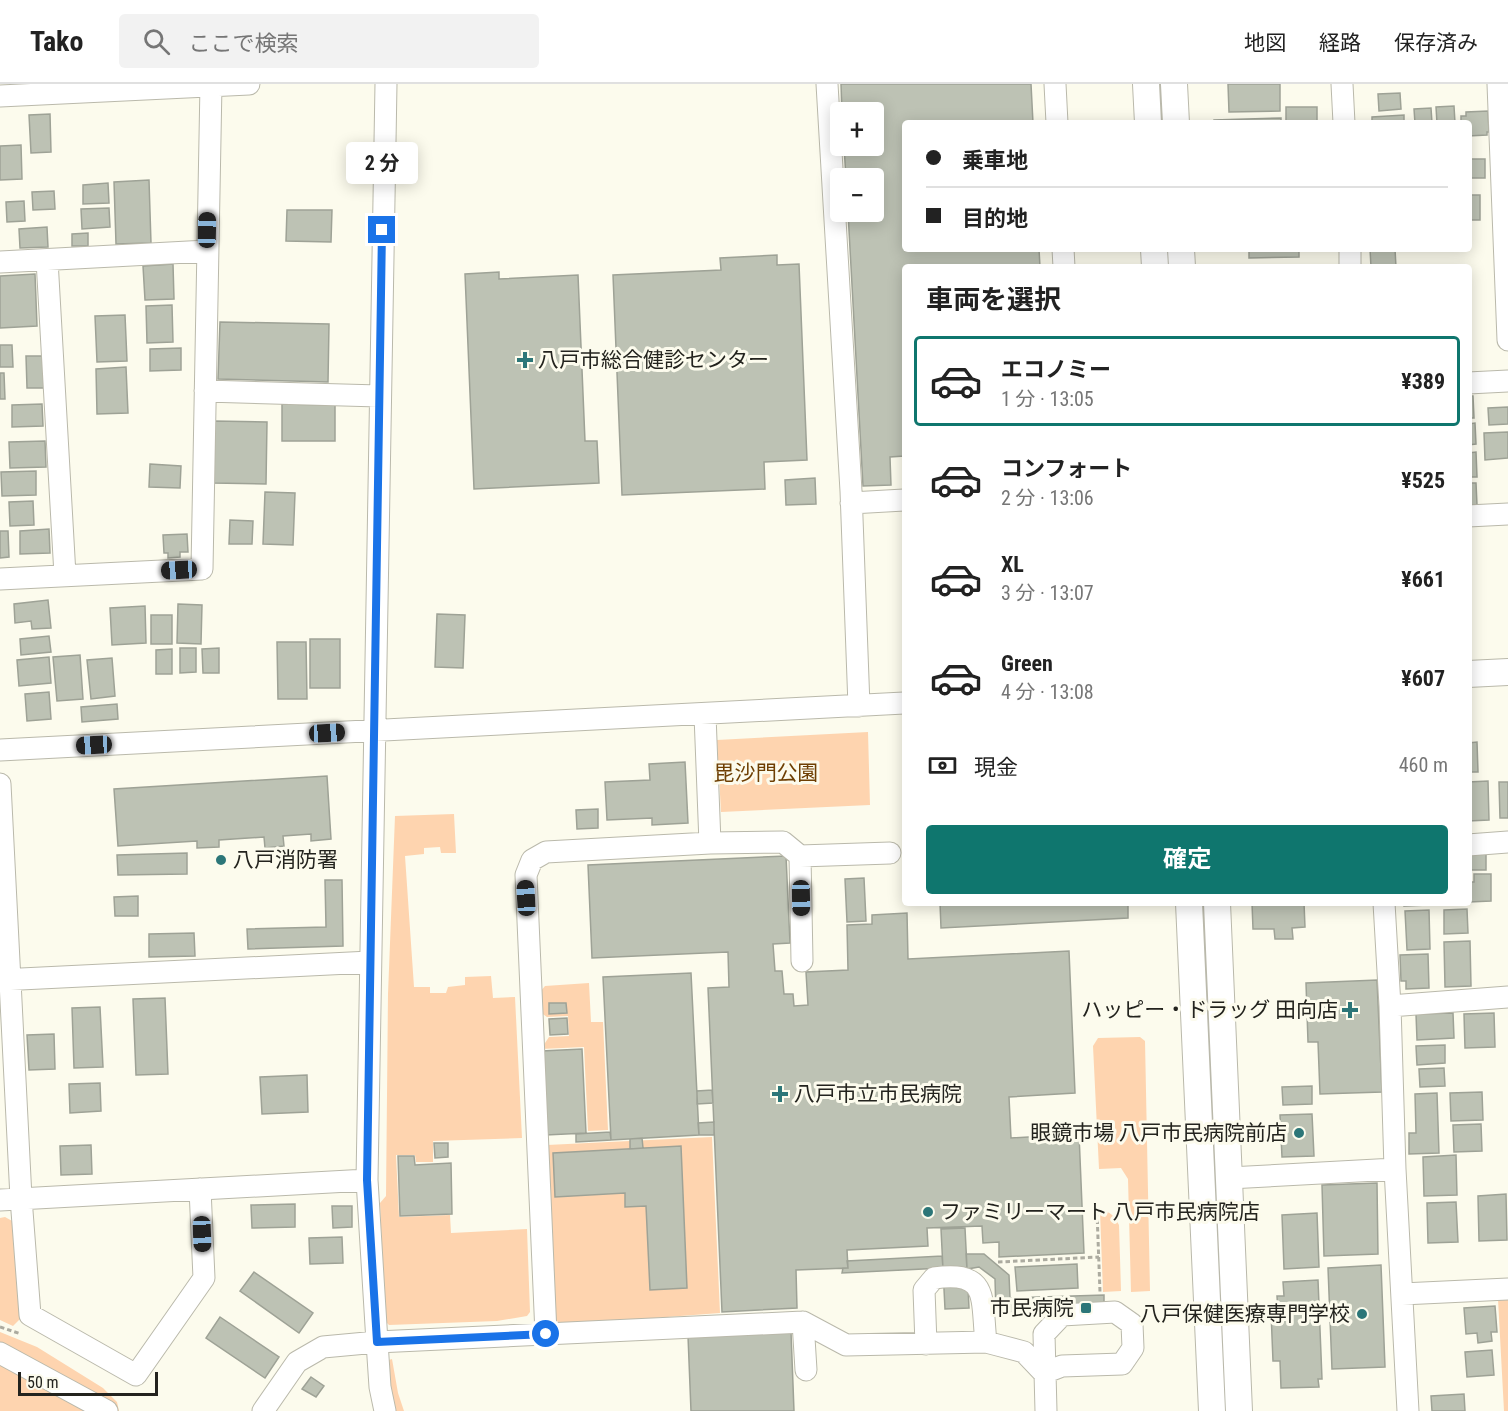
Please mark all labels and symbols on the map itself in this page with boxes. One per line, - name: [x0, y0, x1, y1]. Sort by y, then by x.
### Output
- callout: 2 分: [346, 143, 418, 185]
- car: [198, 212, 216, 248]
- route end: [368, 216, 395, 243]
- place label: 八戸市総合健診センター: [538, 348, 769, 372]
- marker: 八戸市総合健診センター: [516, 351, 534, 369]
- car: [161, 560, 197, 580]
- car: [309, 723, 345, 743]
- car: [76, 735, 112, 755]
- park label: 毘沙門公園: [714, 761, 819, 785]
- place label: 八戸消防署: [233, 848, 338, 872]
- marker: 八戸消防署: [214, 853, 228, 867]
- car: [516, 880, 536, 916]
- car: [792, 880, 810, 916]
- place label: ハッピー・ドラッグ 田向店: [1081, 998, 1338, 1022]
- marker: ハッピー・ドラッグ 田向店: [1343, 1003, 1357, 1017]
- place label: 八戸市立市民病院: [794, 1082, 962, 1106]
- marker: 八戸市立市民病院: [771, 1085, 789, 1103]
- place label: 眼鏡市場 八戸市民病院前店: [1030, 1121, 1287, 1145]
- marker: 眼鏡市場 八戸市民病院前店: [1292, 1126, 1306, 1140]
- place label: ファミリーマート 八戸市民病院店: [940, 1200, 1260, 1224]
- marker: ファミリーマート 八戸市民病院店: [921, 1205, 935, 1219]
- car: [192, 1216, 212, 1252]
- place label: 市民病院: [990, 1296, 1074, 1320]
- marker: 市民病院: [1079, 1301, 1093, 1315]
- place label: 八戸保健医療専門学校: [1140, 1302, 1350, 1326]
- marker: 八戸保健医療専門学校: [1355, 1307, 1369, 1321]
- route start: [532, 1320, 559, 1347]
- scale bar: [18, 1369, 158, 1396]

